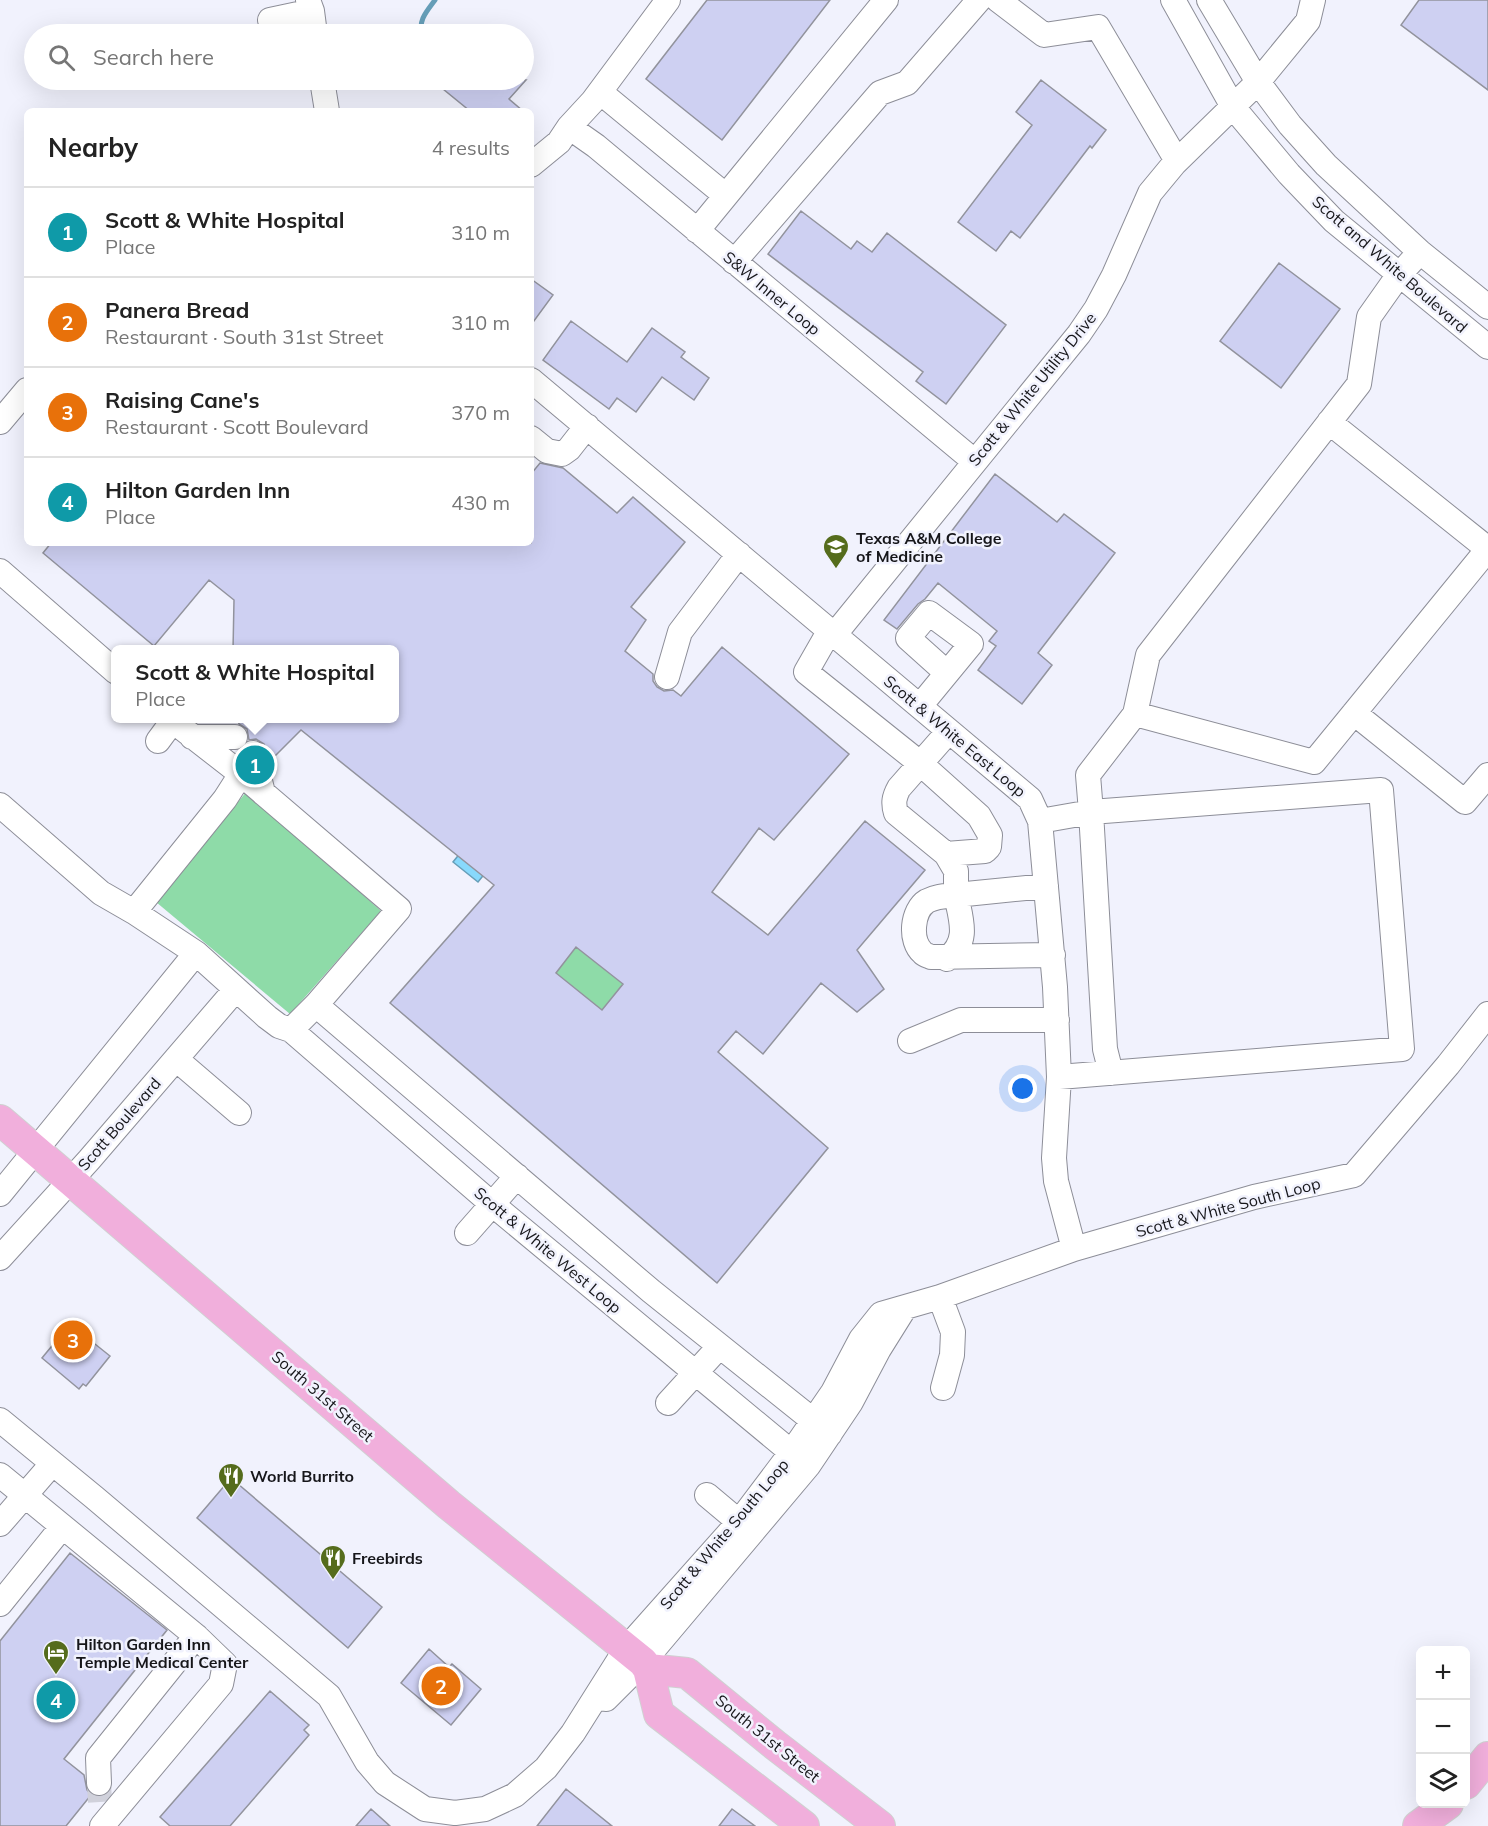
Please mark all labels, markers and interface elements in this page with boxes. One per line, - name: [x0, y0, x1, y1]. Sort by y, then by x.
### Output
- search box: [24, 24, 534, 90]
- icon: search: [45, 41, 78, 74]
- text: Search here: [93, 43, 214, 71]
- text: Nearby: [48, 131, 138, 164]
- text: 4 results: [432, 135, 510, 160]
- street label: Scott and White Boulevard: [1308, 191, 1472, 337]
- text: Scott & White Hospital: [105, 206, 344, 234]
- text: 1: [62, 220, 74, 245]
- text: 310 m: [451, 220, 510, 245]
- text: Place: [105, 234, 155, 259]
- street label: S&W Inner Loop: [719, 247, 825, 339]
- text: Panera Bread: [105, 296, 249, 324]
- street label: Scott & White Utility Drive: [964, 308, 1100, 470]
- text: 2: [62, 310, 74, 335]
- text: 310 m: [451, 310, 510, 335]
- text: Restaurant · South 31st Street: [105, 324, 384, 349]
- text: Raising Cane's: [105, 386, 259, 414]
- text: 3: [62, 400, 74, 425]
- text: 370 m: [451, 400, 510, 425]
- text: Restaurant · Scott Boulevard: [105, 414, 369, 439]
- text: Hilton Garden Inn: [105, 476, 290, 504]
- text: 4: [62, 490, 74, 515]
- text: 430 m: [451, 490, 510, 515]
- text: Place: [105, 504, 155, 529]
- place label: Texas A&M College of Medicine: [856, 528, 1002, 566]
- school or university icon: Texas A&M College of Medicine: [821, 532, 851, 570]
- popup: [111, 645, 399, 723]
- text: Scott & White Hospital: [135, 658, 375, 686]
- street label: Scott & White East Loop: [880, 671, 1030, 801]
- text: Place: [135, 686, 186, 711]
- pin: 1: [236, 742, 274, 788]
- street label: Scott Boulevard: [73, 1073, 165, 1175]
- your location: [1008, 1074, 1037, 1103]
- street label: Scott & White South Loop: [1134, 1173, 1322, 1241]
- street label: Scott & White West Loop: [470, 1183, 626, 1317]
- pin: 3: [54, 1318, 92, 1362]
- street label: South 31st Street: [268, 1346, 378, 1446]
- street label: Scott & White South Loop: [655, 1455, 793, 1613]
- restaurant icon: World Burrito: [216, 1461, 246, 1499]
- place label: World Burrito: [250, 1466, 354, 1486]
- restaurant icon: Freebirds: [318, 1543, 348, 1581]
- place label: Freebirds: [352, 1548, 423, 1568]
- place label: Hilton Garden Inn Temple Medical Center: [76, 1634, 249, 1672]
- hotel icon: Hilton Garden Inn Temple Medical Center: [41, 1638, 71, 1676]
- map controls: [1416, 1646, 1470, 1808]
- button: +: [1416, 1646, 1470, 1700]
- pin: 2: [422, 1664, 460, 1708]
- pin: 4: [36, 1678, 76, 1722]
- street label: South 31st Street: [712, 1690, 825, 1786]
- button: −: [1416, 1700, 1470, 1754]
- button: layers: [1416, 1754, 1470, 1808]

